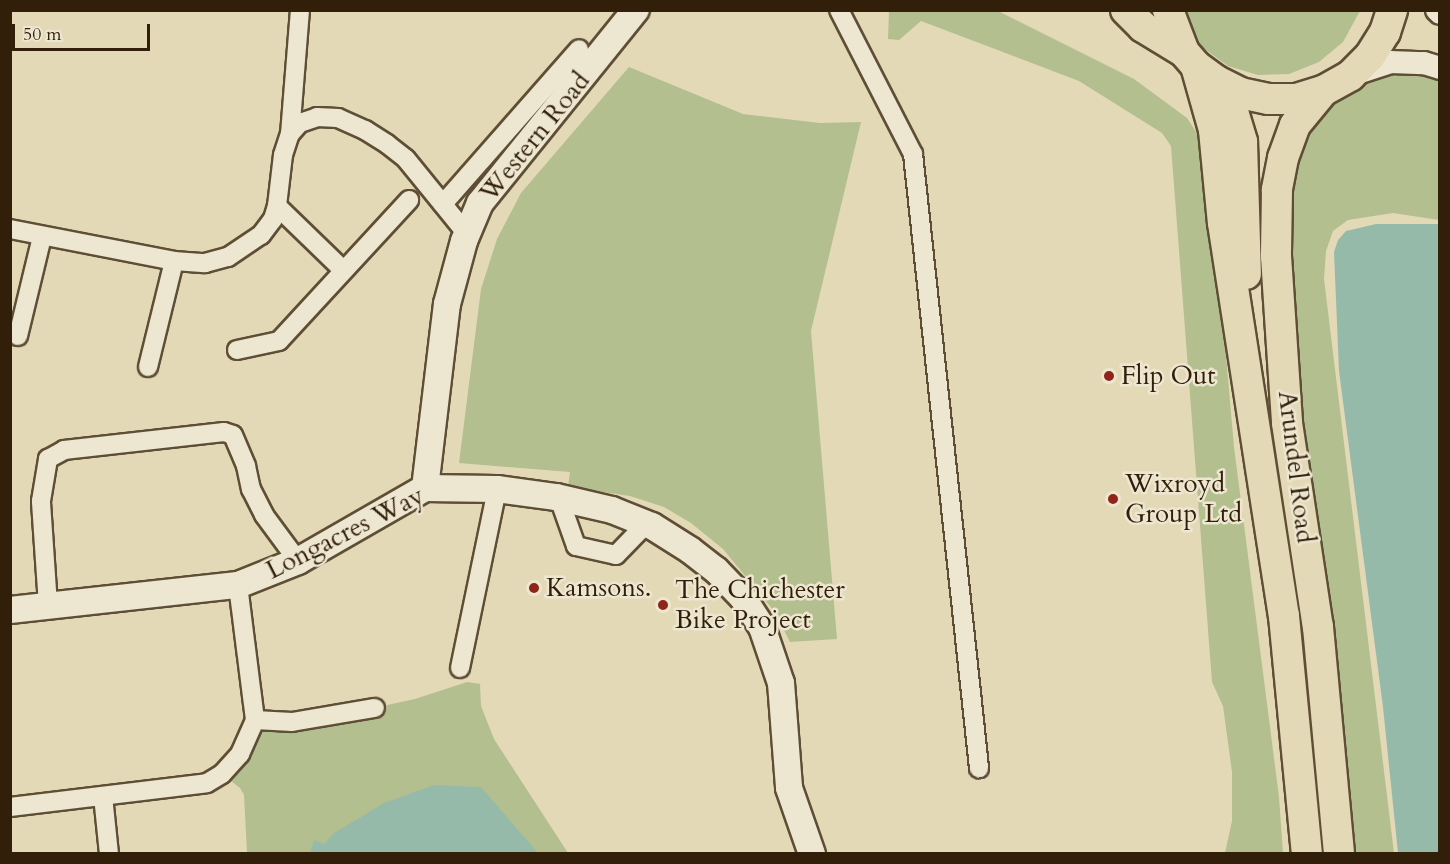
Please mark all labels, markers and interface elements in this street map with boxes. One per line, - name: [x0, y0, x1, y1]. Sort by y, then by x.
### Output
- scale bar: [15, 12, 153, 50]
- text: 50 m: [23, 22, 62, 47]
- street label: Western Road: [473, 66, 597, 208]
- place label: Flip Out: [1121, 360, 1216, 392]
- marker: Flip Out: [1102, 369, 1116, 383]
- street label: Arundel Road: [1271, 389, 1321, 545]
- place label: Wixroyd Group Ltd: [1125, 468, 1242, 530]
- street label: Longacres Way: [261, 480, 429, 586]
- marker: Wixroyd Group Ltd: [1106, 492, 1120, 506]
- place label: Kamsons.: [546, 572, 651, 604]
- place label: The Chichester Bike Project: [675, 574, 845, 636]
- marker: Kamsons.: [527, 581, 541, 595]
- marker: The Chichester Bike Project: [656, 598, 670, 612]

